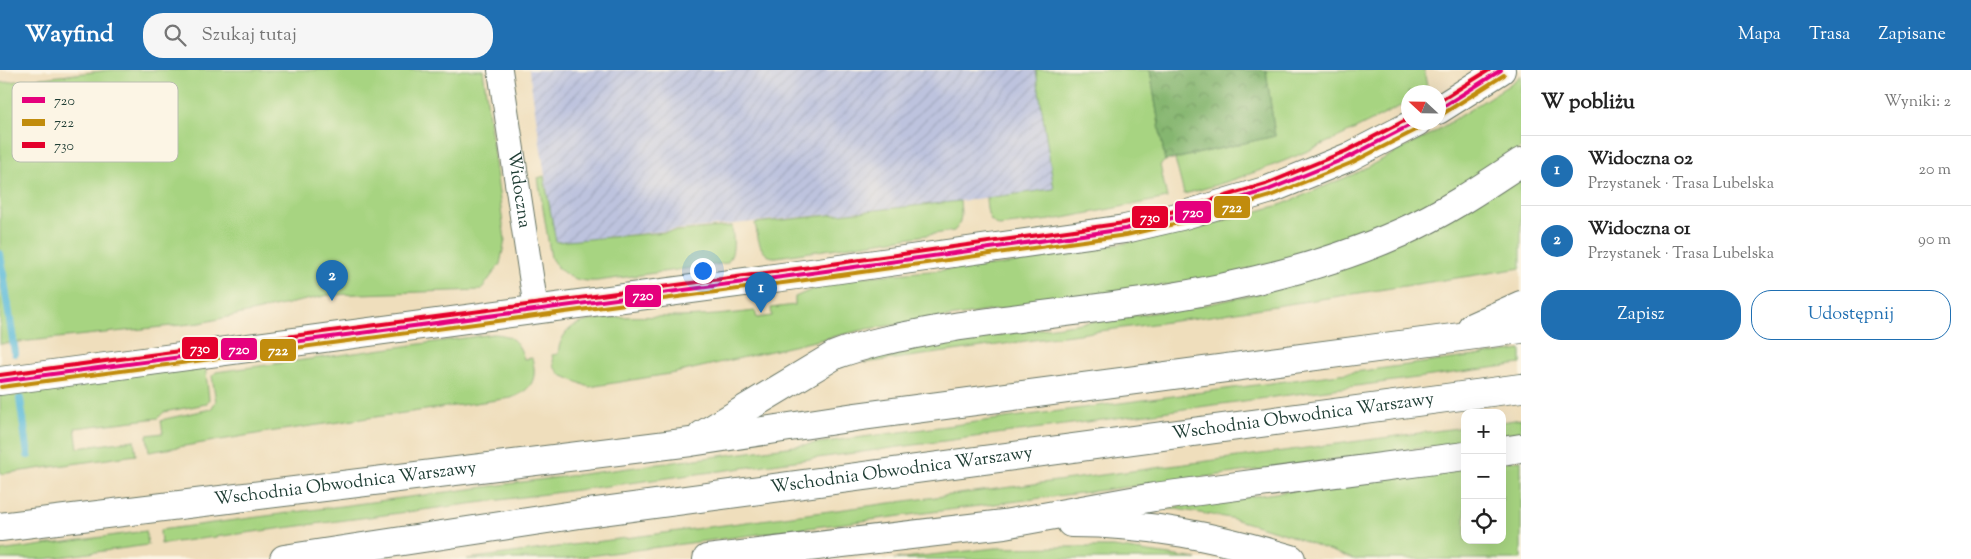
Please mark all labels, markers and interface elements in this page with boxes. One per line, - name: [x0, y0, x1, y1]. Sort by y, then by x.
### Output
- search box: [143, 13, 493, 58]
- text: Wayfind: [25, 18, 113, 52]
- icon: search: [161, 21, 189, 49]
- text: Szukaj tutaj: [201, 22, 297, 49]
- text: Mapa: [1738, 22, 1781, 48]
- text: Trasa: [1809, 22, 1850, 48]
- text: Zapisane: [1878, 22, 1946, 48]
- legend: [12, 82, 178, 162]
- north arrow: [1401, 85, 1446, 130]
- text: W pobliżu: [1541, 88, 1635, 118]
- text: Wyniki: 2: [1884, 91, 1951, 114]
- text: 720: [54, 92, 75, 112]
- text: 722: [54, 114, 74, 134]
- text: 730: [54, 137, 74, 157]
- text: Widoczna 02: [1588, 146, 1693, 173]
- street label: Widoczna: [499, 149, 537, 230]
- text: 1: [1554, 159, 1560, 182]
- text: 20 m: [1918, 159, 1951, 182]
- text: Przystanek · Trasa Lubelska: [1588, 173, 1774, 196]
- line badge: 722: [1213, 195, 1251, 219]
- text: 722: [1222, 199, 1242, 219]
- line badge: 720: [1174, 200, 1212, 224]
- text: 720: [1183, 204, 1204, 224]
- line badge: 730: [1131, 205, 1169, 229]
- text: 730: [1140, 209, 1161, 229]
- text: Widoczna 01: [1588, 216, 1690, 243]
- text: 2: [1553, 229, 1561, 252]
- text: 90 m: [1918, 229, 1951, 252]
- text: Przystanek · Trasa Lubelska: [1588, 243, 1774, 266]
- your location: [690, 258, 716, 284]
- pin: 2: [316, 260, 348, 301]
- pin: 1: [745, 272, 777, 313]
- line badge: 720: [624, 284, 662, 308]
- text: 720: [633, 287, 654, 307]
- button: Zapisz: [1541, 290, 1741, 340]
- button: Udostępnij: [1751, 290, 1951, 340]
- line badge: 730: [181, 336, 219, 360]
- line badge: 720: [220, 337, 258, 361]
- line badge: 722: [259, 338, 297, 362]
- text: 730: [190, 340, 211, 360]
- text: 720: [229, 341, 250, 361]
- text: 722: [268, 342, 288, 362]
- street label: Wschodnia Obwodnica Warszawy: [1171, 387, 1436, 448]
- map controls: [1461, 409, 1506, 544]
- button: +: [1461, 409, 1506, 454]
- street label: Wschodnia Obwodnica Warszawy: [769, 441, 1034, 501]
- button: −: [1461, 454, 1506, 499]
- street label: Wschodnia Obwodnica Warszawy: [213, 455, 478, 514]
- button: locate: [1461, 499, 1506, 544]

